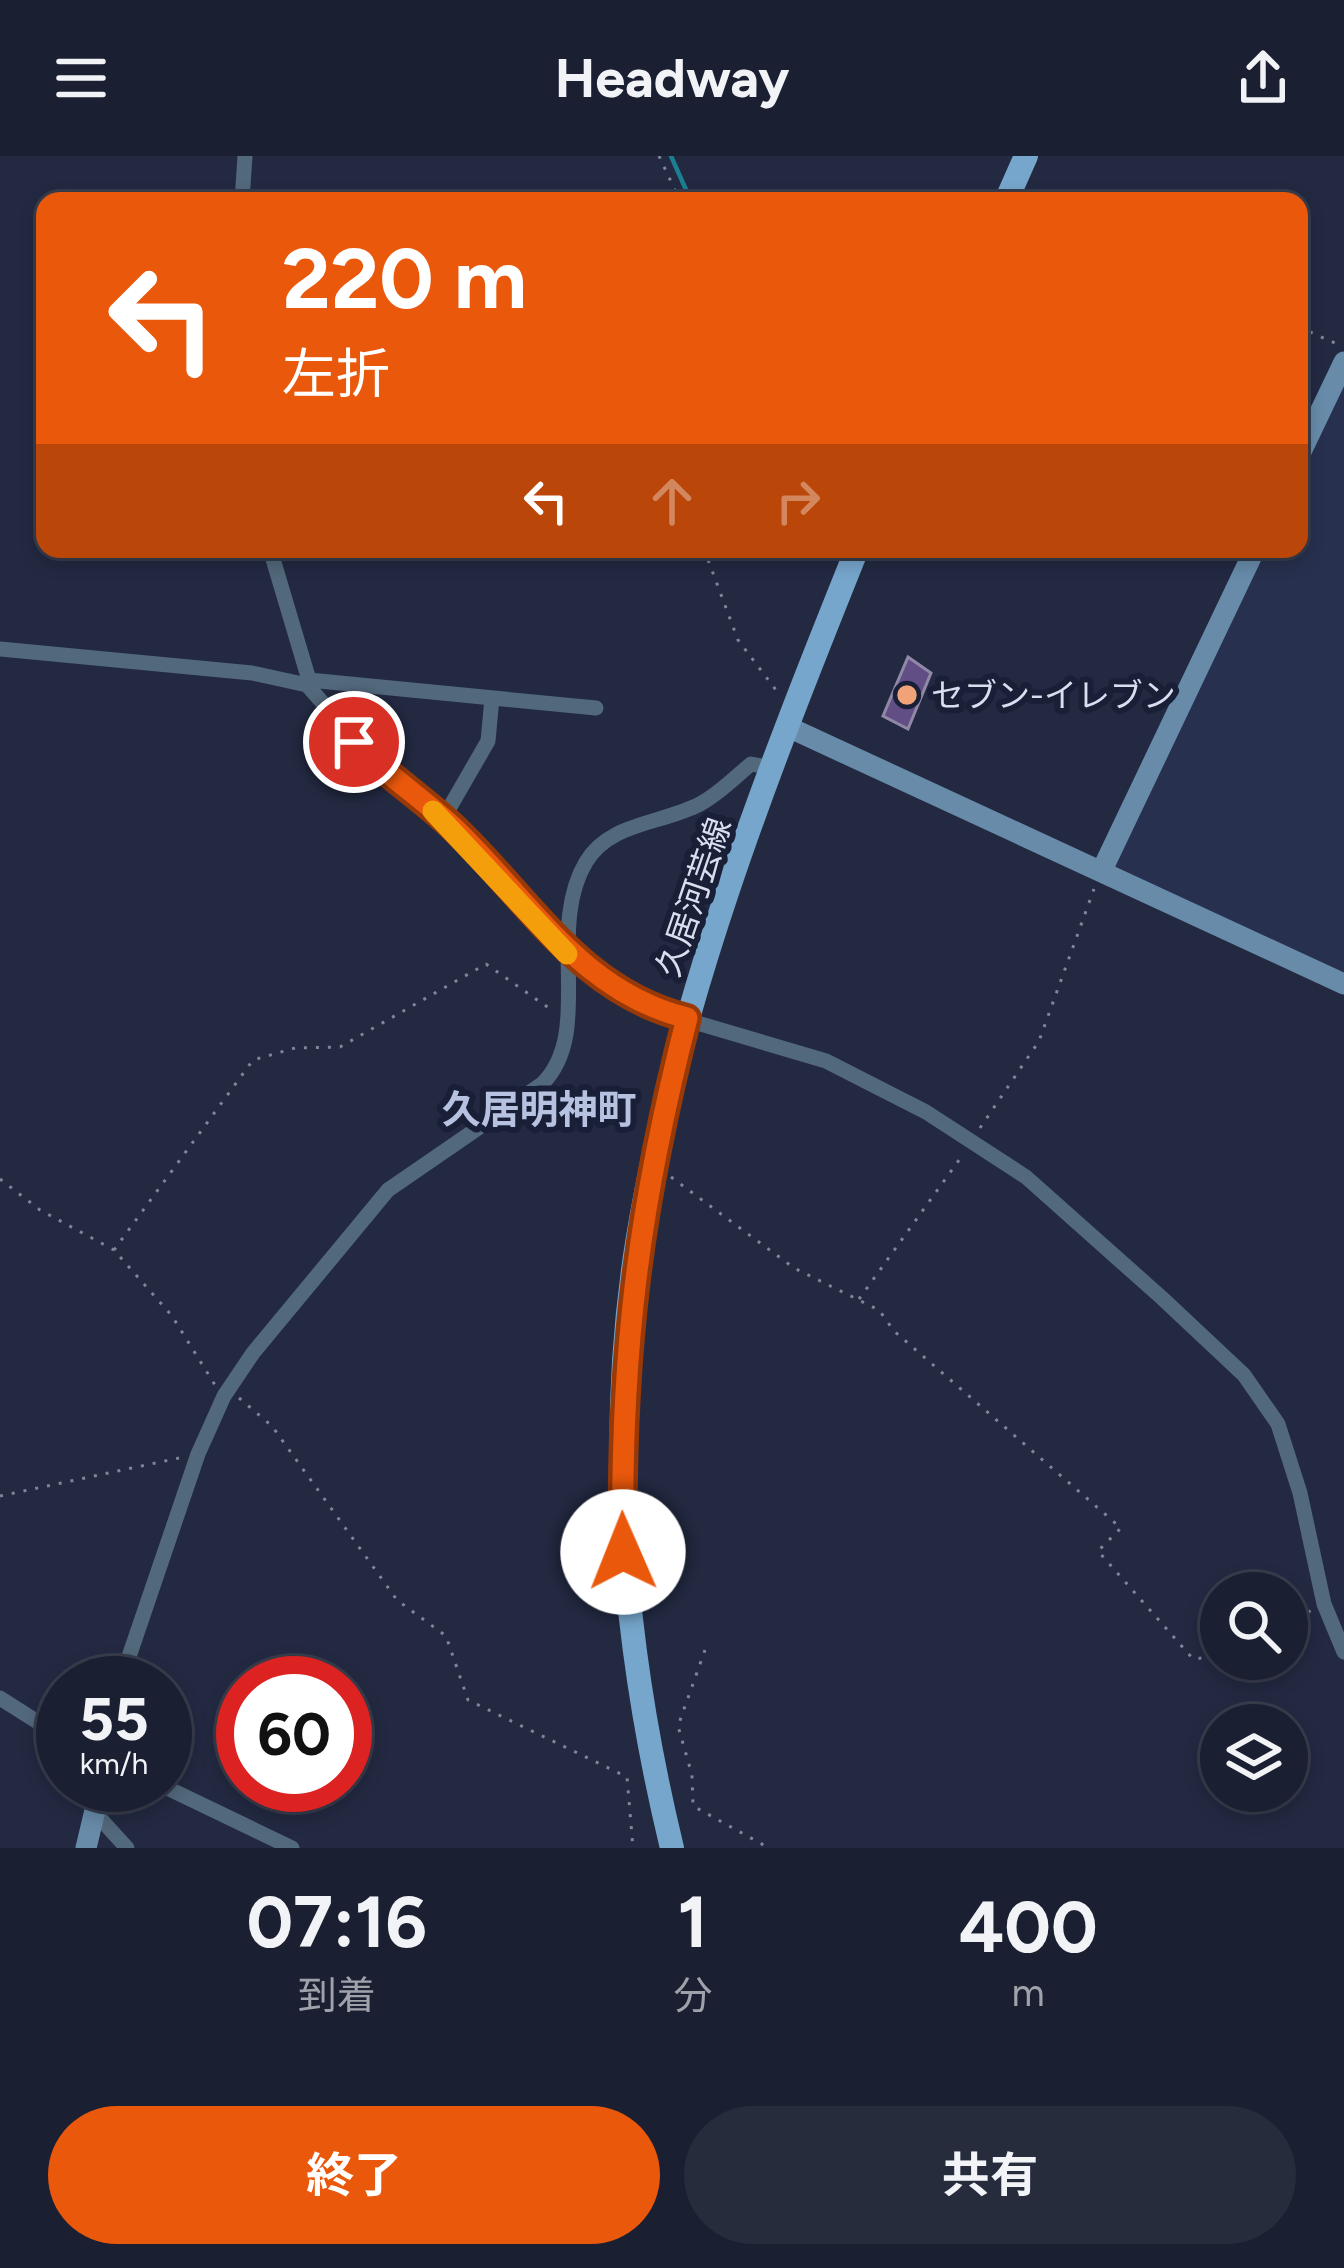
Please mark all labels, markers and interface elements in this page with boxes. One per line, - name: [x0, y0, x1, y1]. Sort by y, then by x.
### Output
- icon: menu: [48, 45, 114, 111]
- icon: share: [1230, 45, 1296, 111]
- text: Headway: [555, 46, 789, 111]
- text: 220 m: [282, 228, 527, 329]
- icon: left: [84, 240, 240, 396]
- text: 左折: [282, 342, 390, 407]
- icon: left: [513, 468, 579, 534]
- icon: ahead: [639, 468, 705, 534]
- icon: right: [765, 468, 831, 534]
- place label: セブン-イレブン: [931, 676, 1176, 715]
- marker: セブン-イレブン: [894, 682, 920, 708]
- pin: [303, 691, 405, 793]
- icon: arrive: [321, 709, 387, 775]
- street label: 久居河芸線: [648, 813, 739, 982]
- district label: 久居明神町: [441, 1086, 637, 1133]
- position arrow: [560, 1489, 686, 1615]
- map controls: [1200, 1572, 1308, 1812]
- button: search: [1200, 1572, 1308, 1680]
- speed limit sign: 60: [216, 1656, 372, 1812]
- text: 55: [79, 1683, 149, 1755]
- button: layers: [1200, 1704, 1308, 1812]
- text: km/h: [80, 1745, 148, 1782]
- text: 07:16: [246, 1879, 427, 1965]
- text: 1: [678, 1879, 708, 1965]
- text: 400: [959, 1884, 1098, 1970]
- text: m: [1012, 1969, 1045, 2016]
- text: 到着: [298, 1972, 376, 2019]
- text: 分: [673, 1972, 712, 2019]
- button: 終了: [48, 2106, 660, 2244]
- button: 共有: [684, 2106, 1296, 2244]

